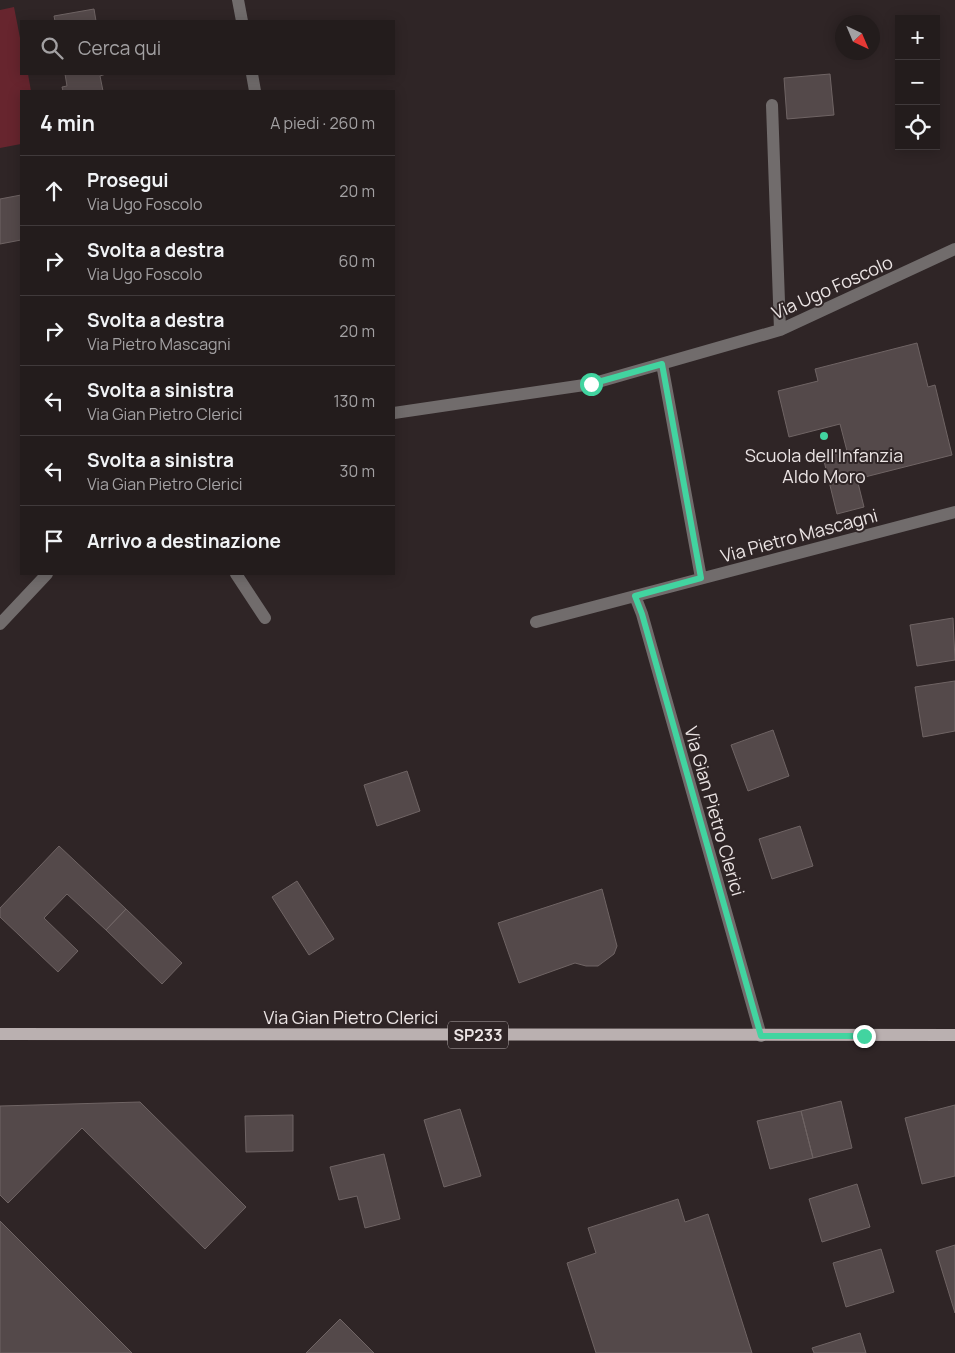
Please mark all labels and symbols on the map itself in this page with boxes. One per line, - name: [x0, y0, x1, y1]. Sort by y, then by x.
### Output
- north arrow: [835, 15, 880, 60]
- street label: Via Ugo Foscolo: [768, 250, 896, 324]
- route start: [580, 373, 603, 396]
- marker: Scuola dell'Infanzia Aldo Moro: [818, 430, 830, 442]
- place label: Scuola dell'Infanzia Aldo Moro: [745, 443, 903, 488]
- street label: Via Pietro Mascagni: [718, 502, 880, 568]
- street label: Via Gian Pietro Clerici: [679, 724, 751, 898]
- street label: Via Gian Pietro Clerici: [263, 1005, 439, 1029]
- road number: SP233: [448, 1022, 508, 1048]
- route end: [853, 1025, 876, 1048]

